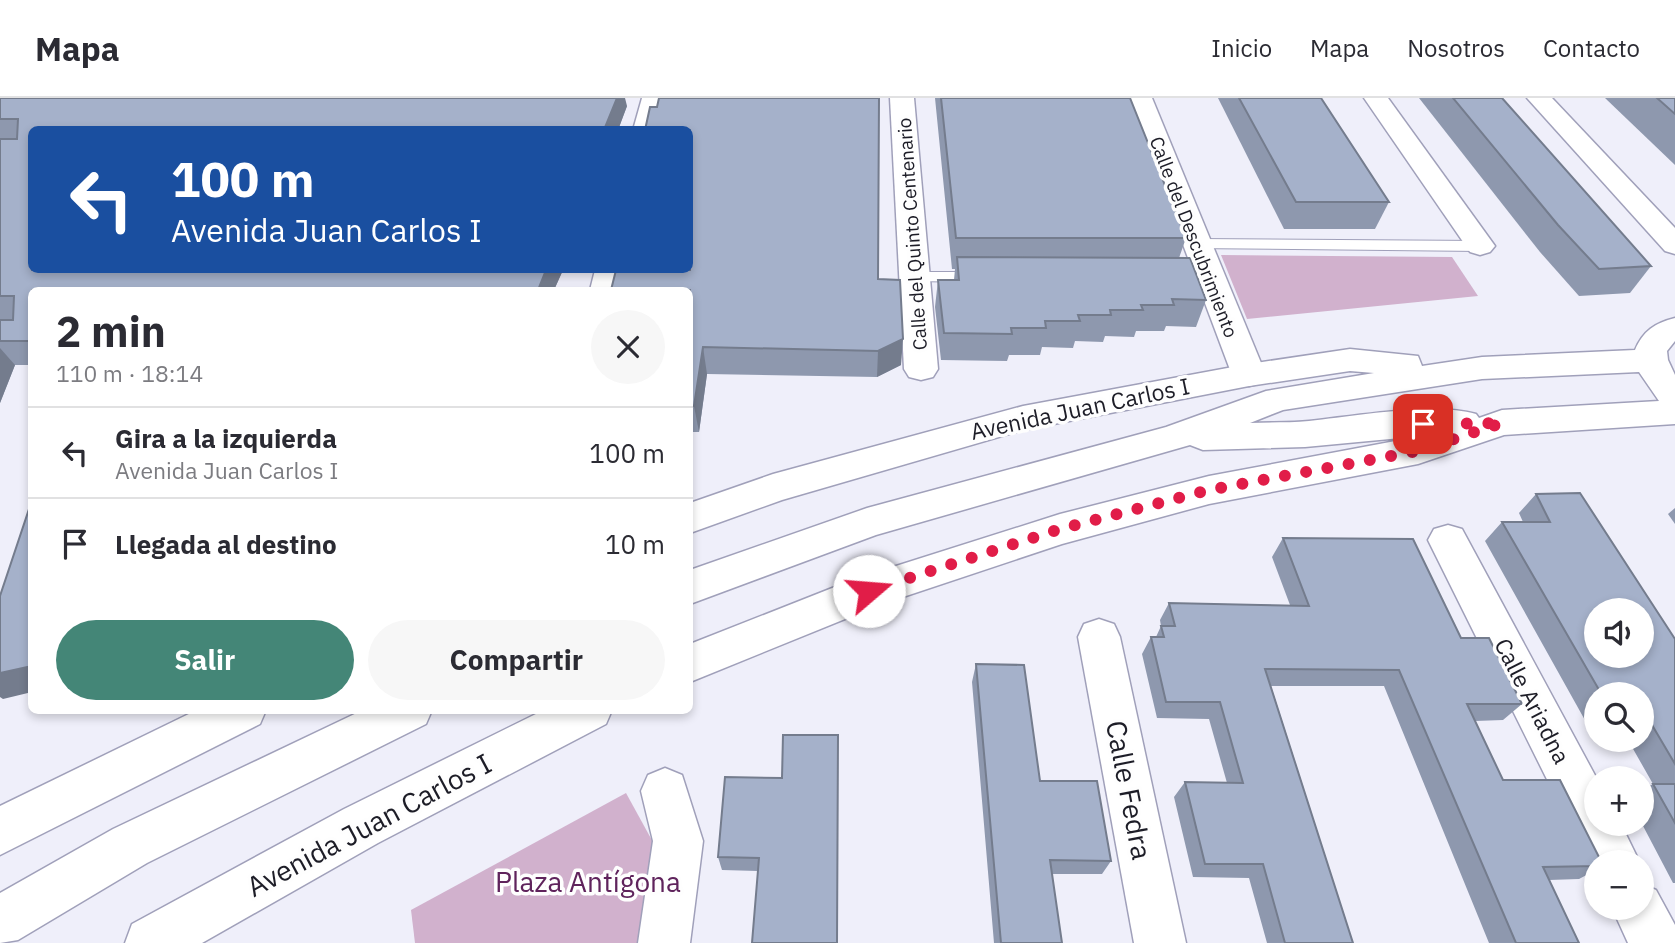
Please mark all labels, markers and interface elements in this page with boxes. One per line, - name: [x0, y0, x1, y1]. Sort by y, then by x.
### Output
- text: Mapa: [35, 27, 120, 70]
- text: Inicio: [1211, 32, 1272, 64]
- text: Mapa: [1310, 32, 1369, 64]
- text: Nosotros: [1407, 32, 1505, 64]
- text: Contacto: [1543, 32, 1640, 64]
- street label: Calle del Quinto Centenario: [892, 117, 932, 351]
- street label: Calle del Descubrimiento: [1145, 133, 1243, 341]
- text: 100 m: [171, 147, 315, 210]
- icon: left: [56, 154, 147, 245]
- text: Avenida Juan Carlos I: [171, 209, 482, 251]
- text: 2 min: [56, 304, 166, 359]
- button: close: [591, 310, 665, 384]
- text: 110 m · 18:14: [56, 358, 203, 388]
- street label: Avenida Juan Carlos I: [967, 370, 1192, 446]
- pin: [1393, 394, 1453, 454]
- icon: arrive: [1404, 405, 1442, 443]
- text: Gira a la izquierda: [115, 421, 337, 455]
- icon: left: [56, 434, 94, 472]
- text: 100 m: [589, 436, 665, 470]
- text: Avenida Juan Carlos I: [115, 455, 338, 485]
- icon: arrive: [56, 525, 94, 563]
- text: Llegada al destino: [115, 527, 337, 561]
- text: 10 m: [605, 527, 665, 561]
- position arrow: [832, 554, 906, 628]
- map controls: [1584, 598, 1654, 920]
- button: sound: [1584, 598, 1654, 668]
- button: Salir: [56, 620, 354, 700]
- button: Compartir: [368, 620, 665, 700]
- street label: Calle Ariadna: [1488, 633, 1577, 768]
- button: search: [1584, 682, 1654, 752]
- street label: Calle Fedra: [1098, 717, 1161, 863]
- street label: Avenida Juan Carlos I: [240, 744, 498, 905]
- button: +: [1584, 766, 1654, 836]
- button: −: [1584, 850, 1654, 920]
- park label: Plaza Antígona: [495, 863, 681, 900]

